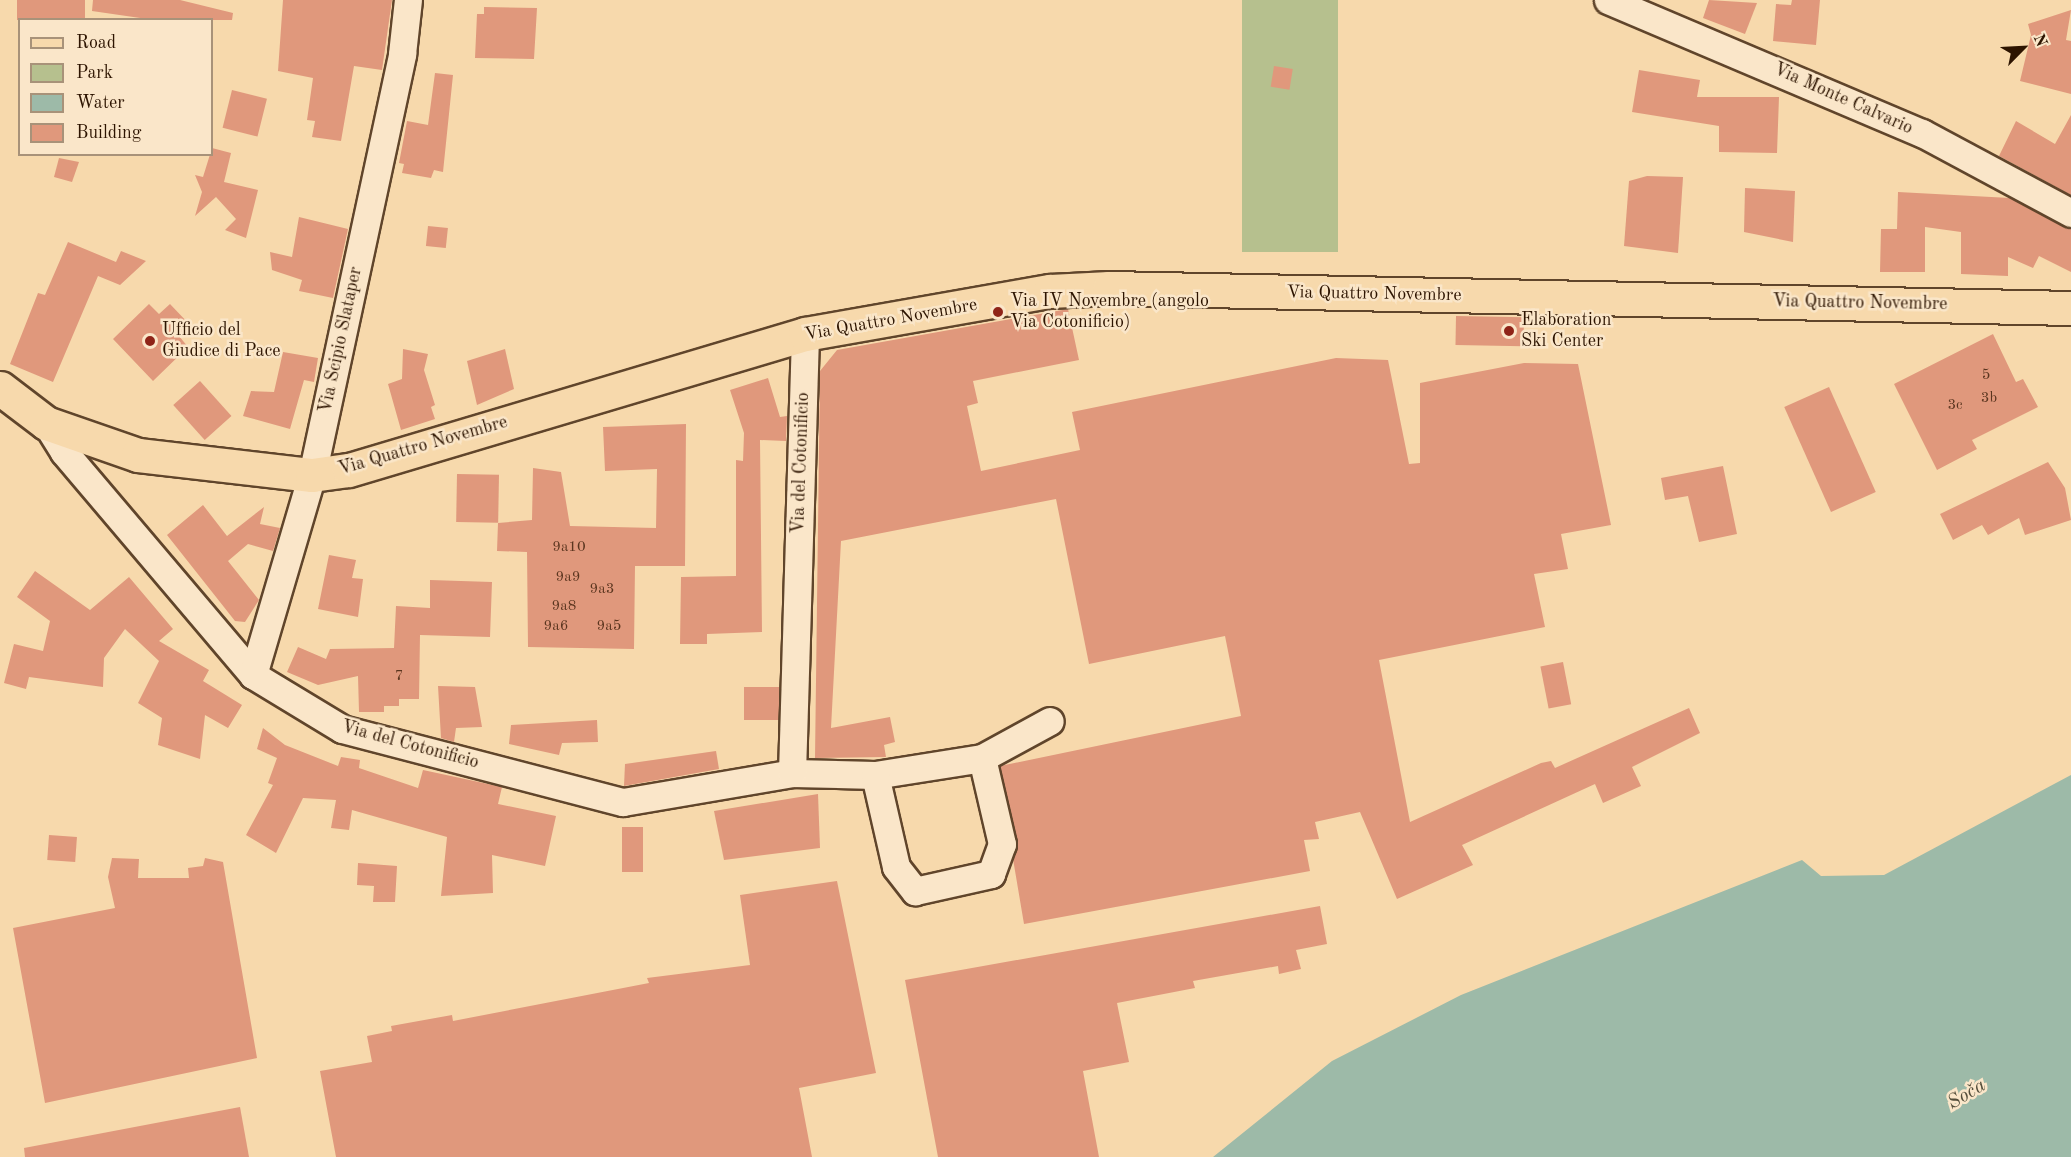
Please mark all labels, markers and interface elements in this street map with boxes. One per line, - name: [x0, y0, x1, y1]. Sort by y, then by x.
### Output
- legend: [18, 18, 213, 156]
- north arrow: [1993, 18, 2053, 78]
- text: N: [2030, 32, 2049, 50]
- text: Road: [76, 34, 116, 52]
- street label: Via Monte Calvario: [1770, 59, 1916, 139]
- text: Park: [76, 64, 113, 82]
- text: Water: [76, 94, 125, 112]
- text: Building: [76, 124, 141, 142]
- street label: Via Scipio Slataper: [315, 265, 367, 415]
- street label: Via Quattro Novembre: [1286, 282, 1462, 306]
- place label: Via IV Novembre (angolo Via Cotonificio): [1010, 291, 1209, 334]
- street label: Via Quattro Novembre: [1772, 291, 1948, 315]
- street label: Via Quattro Novembre: [803, 294, 979, 346]
- marker: Via IV Novembre (angolo Via Cotonificio): [991, 305, 1005, 319]
- place label: Elaboration Ski Center: [1521, 310, 1611, 352]
- place label: Ufficio del Giudice di Pace: [162, 320, 281, 362]
- marker: Elaboration Ski Center: [1502, 324, 1516, 338]
- marker: Ufficio del Giudice di Pace: [143, 334, 157, 348]
- house number: 5: [1982, 367, 1990, 385]
- house number: 3b: [1981, 390, 1997, 408]
- street label: Via del Cotonificio: [788, 392, 814, 534]
- house number: 3c: [1947, 397, 1963, 415]
- street label: Via Quattro Novembre: [336, 411, 510, 481]
- house number: 9a10: [552, 539, 586, 557]
- house number: 9a9: [556, 569, 580, 587]
- house number: 9a3: [590, 581, 614, 599]
- house number: 9a8: [552, 598, 576, 616]
- house number: 9a6: [544, 618, 568, 636]
- house number: 9a5: [597, 618, 621, 636]
- house number: 7: [395, 668, 403, 686]
- street label: Via del Cotonificio: [339, 716, 481, 774]
- water label: Soča: [1943, 1074, 1991, 1116]

